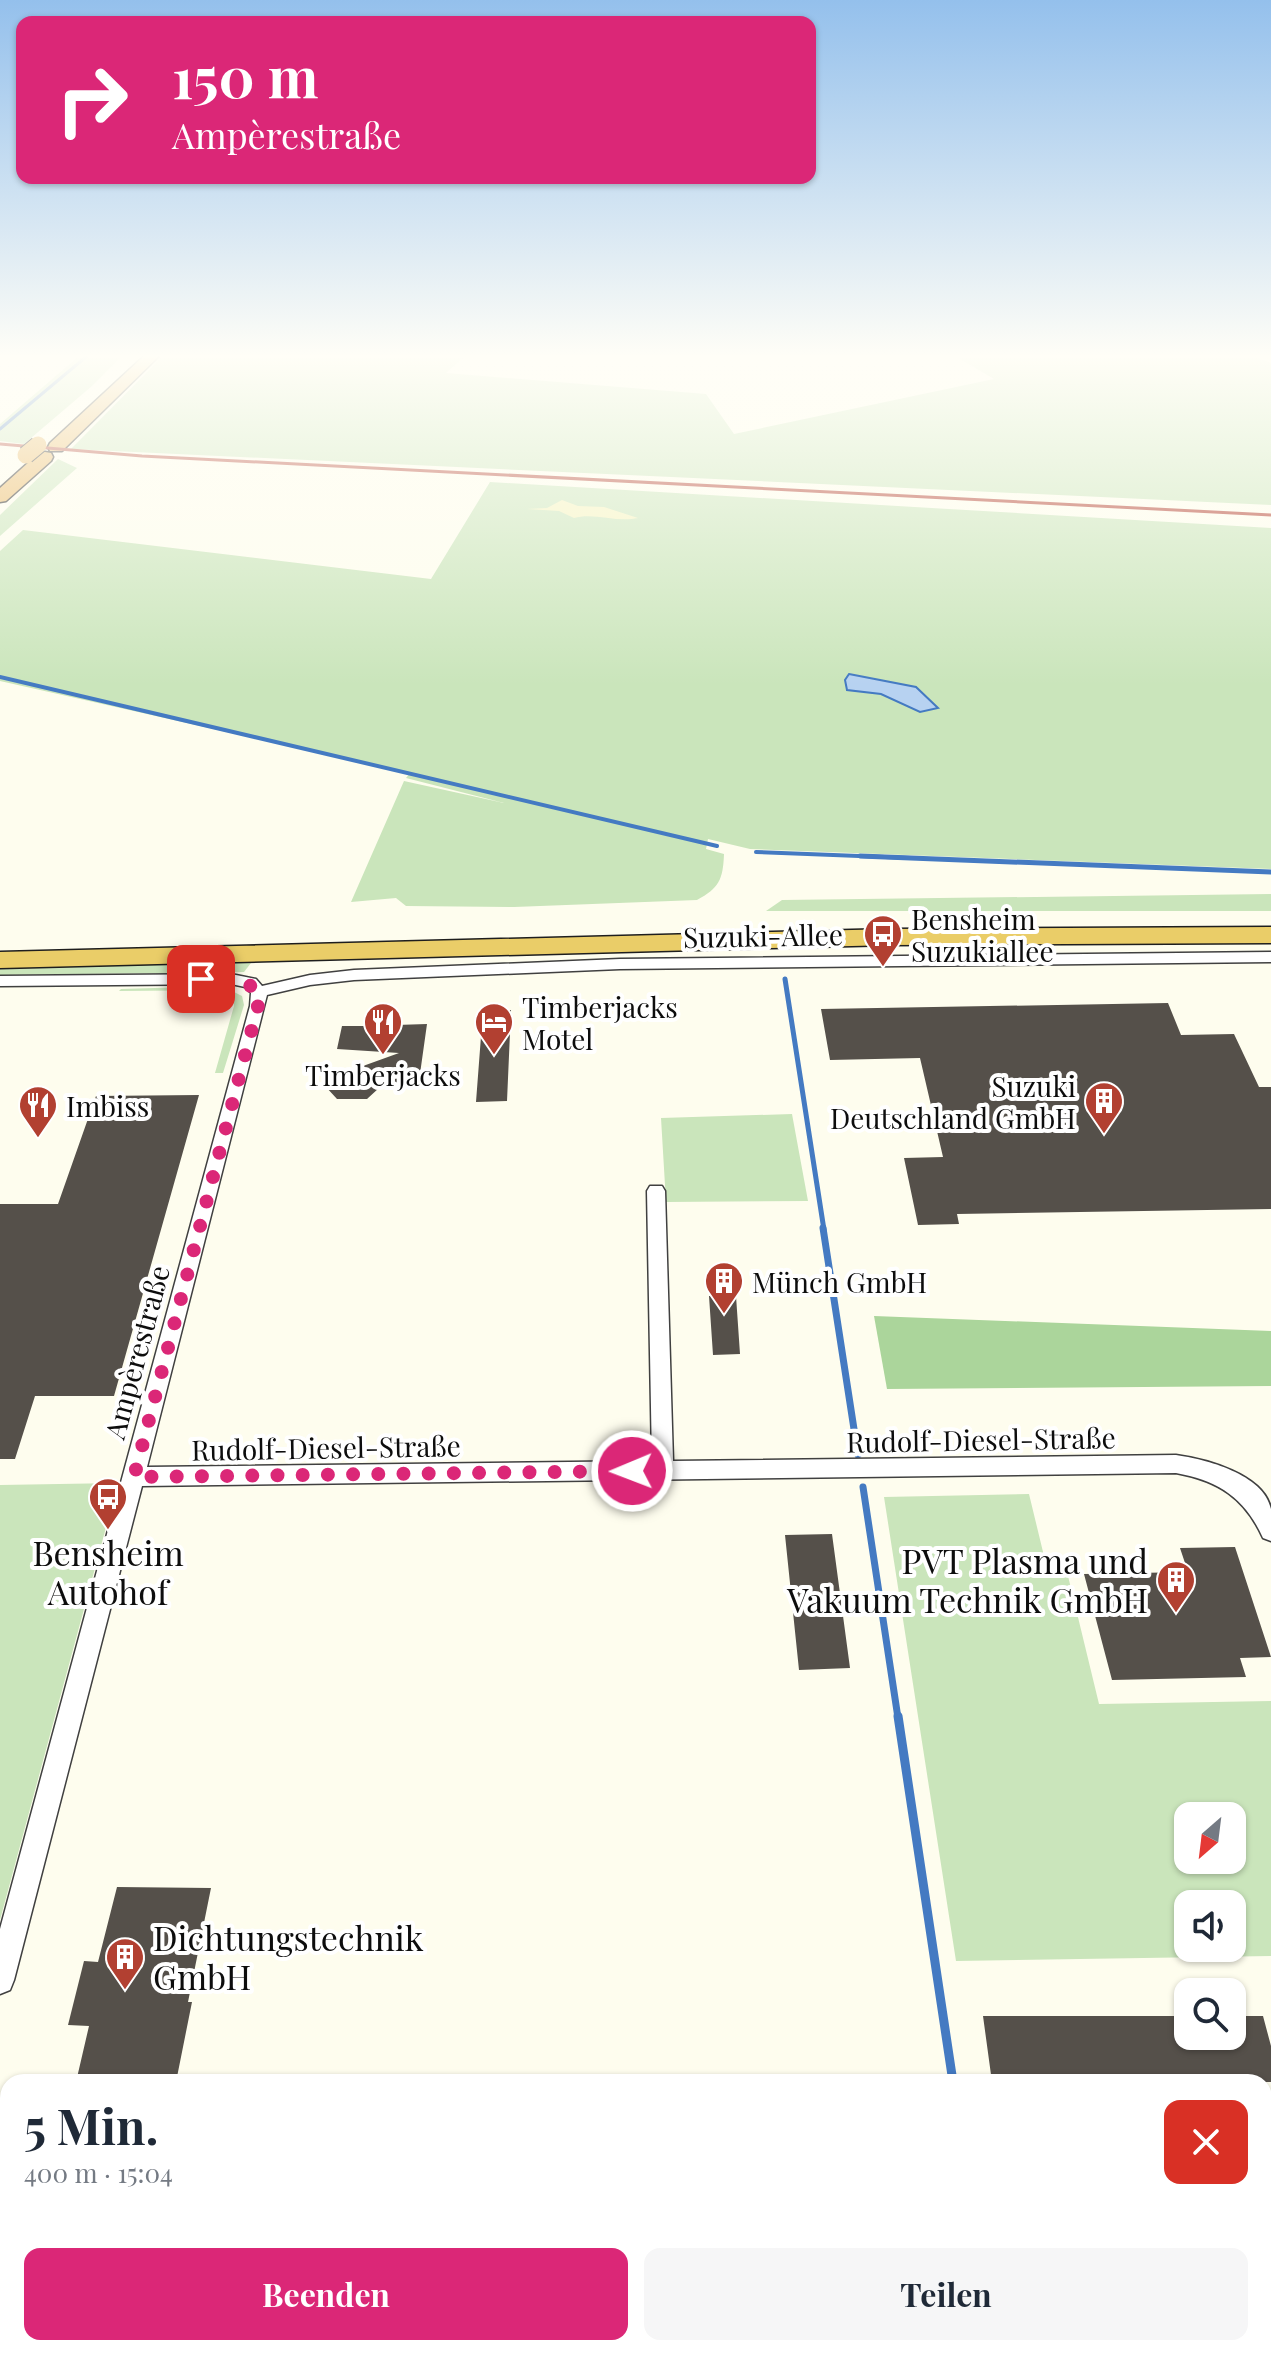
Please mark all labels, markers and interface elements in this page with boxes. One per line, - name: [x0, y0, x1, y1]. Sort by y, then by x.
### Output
- text: 150 m: [172, 38, 318, 113]
- icon: right: [40, 48, 144, 152]
- text: Ampèrestraße: [172, 110, 401, 158]
- place label: Bensheim Suzukiallee: [911, 900, 1054, 969]
- bus stop icon: Bensheim Suzukiallee: [862, 913, 904, 968]
- street label: Suzuki-Allee: [683, 915, 843, 955]
- pin: [167, 945, 235, 1013]
- icon: arrive: [179, 957, 223, 1001]
- place label: Timberjacks Motel: [522, 988, 678, 1057]
- restaurant icon: Timberjacks: [362, 1001, 404, 1056]
- hotel icon: Timberjacks Motel: [473, 1001, 515, 1056]
- place label: Timberjacks: [305, 1056, 461, 1093]
- place label: Suzuki Deutschland GmbH: [830, 1067, 1076, 1136]
- building icon: Suzuki Deutschland GmbH: [1083, 1080, 1125, 1135]
- restaurant icon: Imbiss: [17, 1084, 59, 1139]
- place label: Imbiss: [66, 1087, 149, 1124]
- building icon: Münch GmbH: [703, 1260, 745, 1315]
- street label: Ampèrestraße: [95, 1261, 177, 1444]
- place label: Münch GmbH: [752, 1263, 927, 1300]
- street label: Rudolf-Diesel-Straße: [846, 1418, 1116, 1460]
- street label: Rudolf-Diesel-Straße: [191, 1426, 461, 1468]
- position arrow: [590, 1429, 674, 1513]
- bus stop icon: Bensheim Autohof: [87, 1476, 129, 1531]
- place label: Bensheim Autohof: [32, 1529, 184, 1614]
- place label: PVT Plasma und Vakuum Technik GmbH: [786, 1537, 1148, 1622]
- building icon: PVT Plasma und Vakuum Technik GmbH: [1155, 1559, 1197, 1614]
- north arrow: [1174, 1802, 1246, 1874]
- map controls: [1174, 1802, 1246, 2050]
- button: sound: [1174, 1890, 1246, 1962]
- place label: Dichtungstechnik GmbH: [153, 1914, 424, 1999]
- building icon: Dichtungstechnik GmbH: [104, 1936, 146, 1991]
- button: search: [1174, 1978, 1246, 2050]
- text: 5 Min.: [24, 2093, 159, 2157]
- button: close: [1164, 2100, 1248, 2184]
- text: 400 m · 15:04: [24, 2155, 173, 2190]
- button: Beenden: [24, 2248, 628, 2340]
- button: Teilen: [644, 2248, 1248, 2340]

